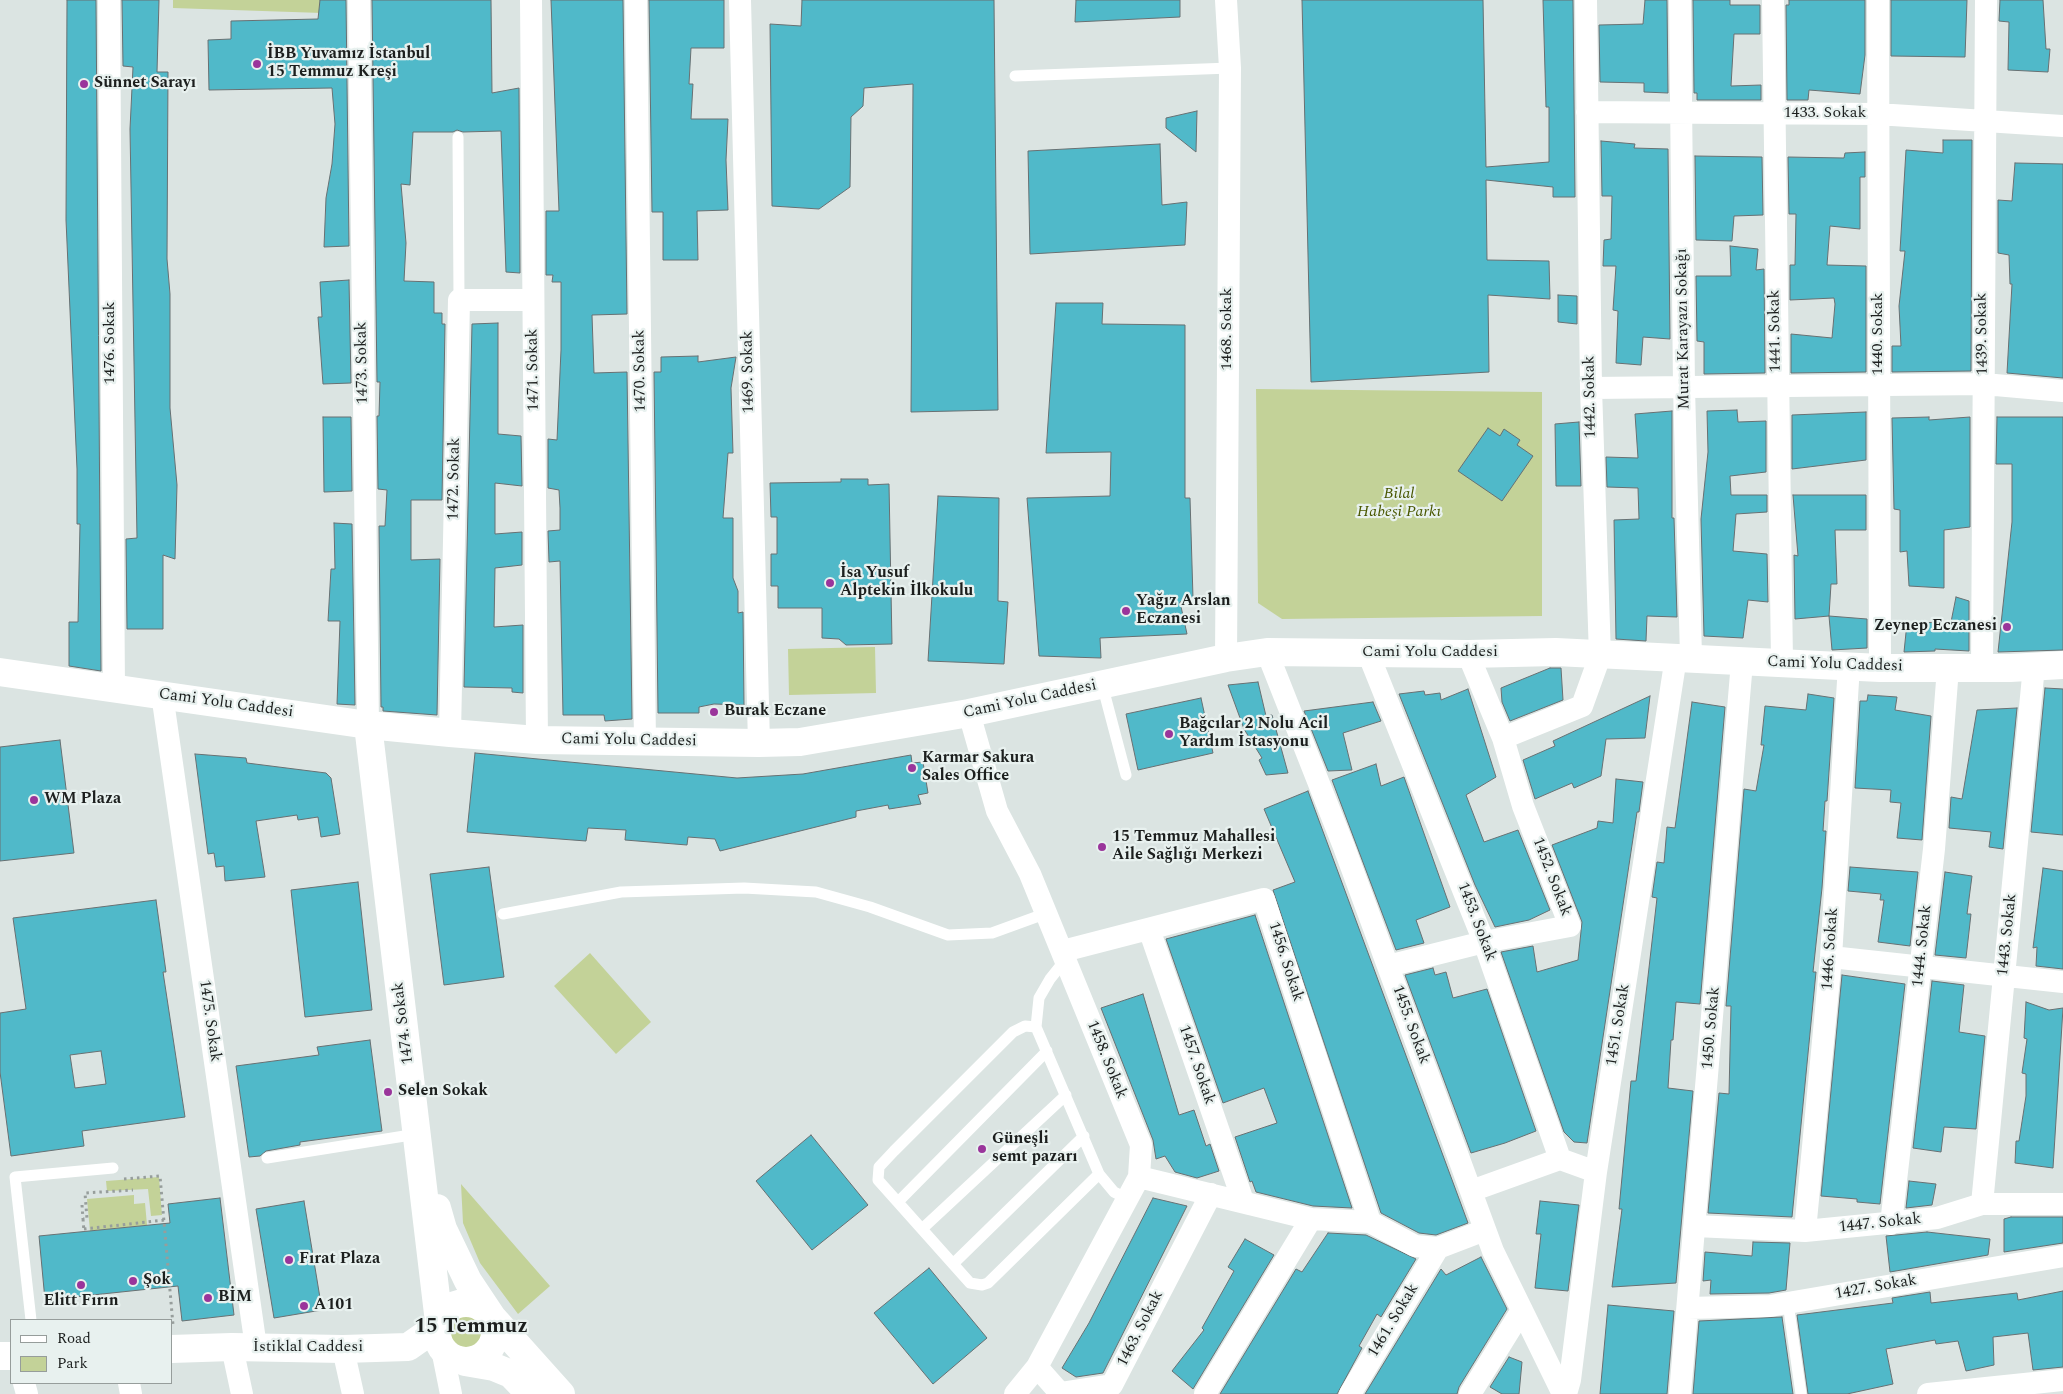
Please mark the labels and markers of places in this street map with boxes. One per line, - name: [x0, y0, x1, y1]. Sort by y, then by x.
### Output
- place label: İBB Yuvamız İstanbul 15 Temmuz Kreşi: [267, 45, 430, 83]
- marker: İBB Yuvamız İstanbul 15 Temmuz Kreşi: [251, 58, 263, 70]
- place label: Sünnet Sarayı: [94, 74, 196, 94]
- marker: Sünnet Sarayı: [78, 78, 90, 90]
- place label: İsa Yusuf Alptekin İlkokulu: [840, 564, 973, 602]
- marker: İsa Yusuf Alptekin İlkokulu: [824, 577, 836, 589]
- place label: Yağız Arslan Eczanesi: [1136, 592, 1231, 630]
- marker: Yağız Arslan Eczanesi: [1120, 605, 1132, 617]
- place label: Zeynep Eczanesi: [1874, 617, 1997, 637]
- marker: Zeynep Eczanesi: [2001, 621, 2013, 633]
- place label: Burak Eczane: [724, 702, 826, 722]
- marker: Burak Eczane: [708, 706, 720, 718]
- place label: Bağcılar 2 Nolu Acil Yardım İstasyonu: [1179, 715, 1328, 753]
- marker: Bağcılar 2 Nolu Acil Yardım İstasyonu: [1163, 728, 1175, 740]
- place label: Karmar Sakura Sales Office: [922, 749, 1034, 787]
- marker: Karmar Sakura Sales Office: [906, 762, 918, 774]
- place label: WM Plaza: [44, 790, 121, 810]
- marker: WM Plaza: [28, 794, 40, 806]
- place label: 15 Temmuz Mahallesi Aile Sağlığı Merkezi: [1112, 828, 1275, 866]
- marker: 15 Temmuz Mahallesi Aile Sağlığı Merkezi: [1096, 841, 1108, 853]
- place label: Selen Sokak: [398, 1082, 488, 1102]
- marker: Selen Sokak: [382, 1086, 394, 1098]
- place label: Güneşli semt pazarı: [992, 1130, 1078, 1168]
- marker: Güneşli semt pazarı: [976, 1143, 988, 1155]
- place label: Fırat Plaza: [299, 1250, 380, 1270]
- marker: Fırat Plaza: [283, 1254, 295, 1266]
- place label: Şok: [143, 1271, 171, 1291]
- marker: Şok: [127, 1275, 139, 1287]
- marker: Elitt Fırın: [75, 1279, 87, 1291]
- place label: BİM: [218, 1288, 252, 1308]
- place label: Elitt Fırın: [43, 1292, 119, 1312]
- marker: BİM: [202, 1292, 214, 1304]
- place label: A101: [314, 1296, 353, 1316]
- marker: A101: [298, 1300, 310, 1312]

